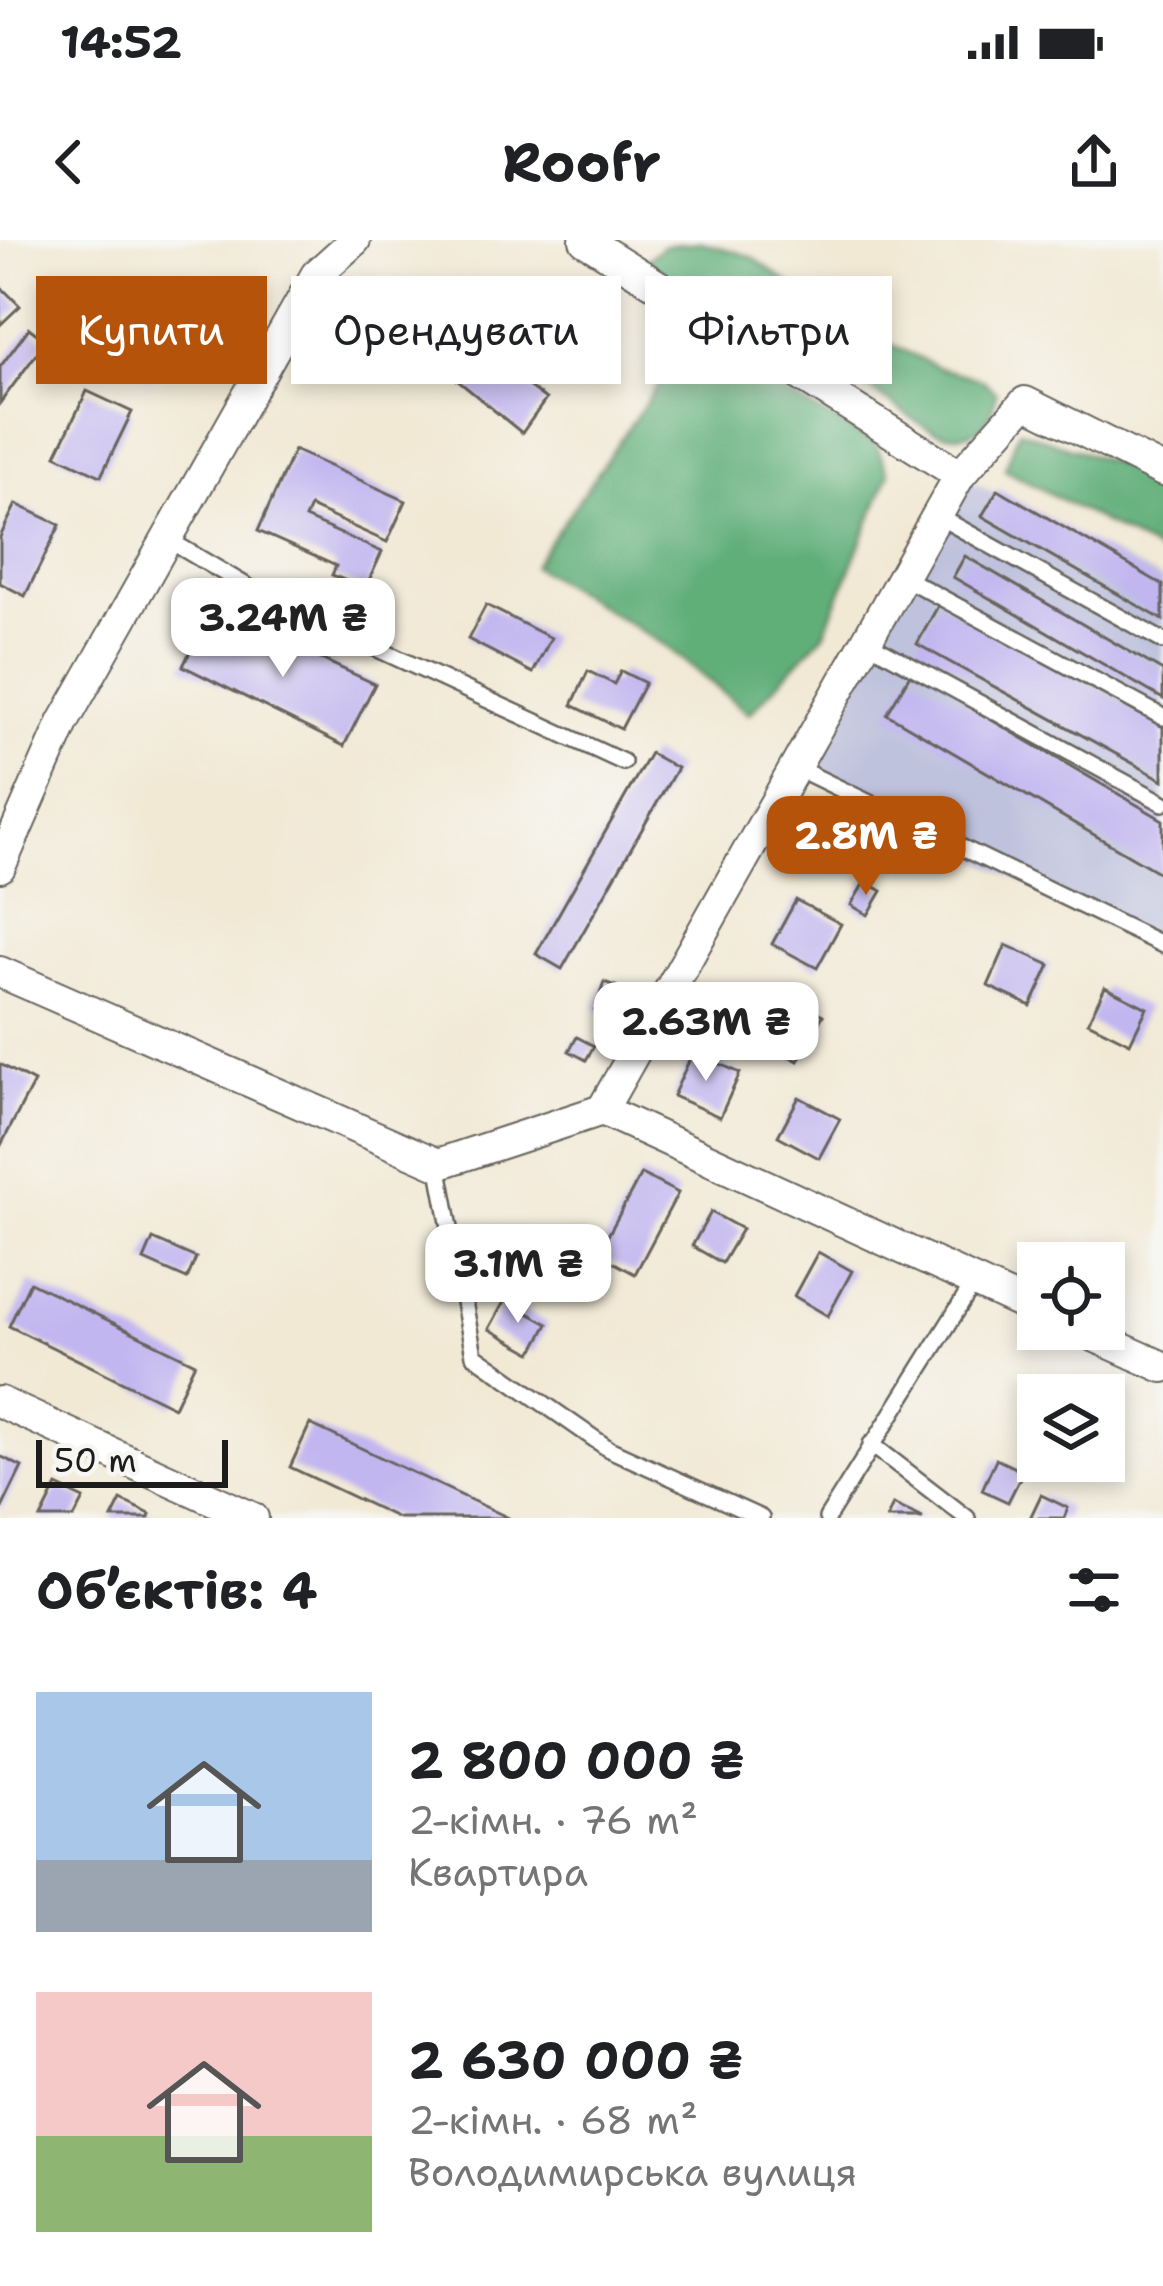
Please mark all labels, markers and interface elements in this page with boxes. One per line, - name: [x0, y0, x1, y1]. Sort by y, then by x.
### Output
- text: 14:52: [60, 12, 182, 72]
- text: Roofr: [502, 126, 661, 198]
- icon: back: [36, 129, 102, 195]
- icon: share: [1061, 129, 1127, 195]
- chip: Купити: [36, 276, 267, 384]
- chip: Орендувати: [291, 276, 621, 384]
- chip: Фільтри: [645, 276, 892, 384]
- pin: 3.24M ₴: [172, 578, 394, 680]
- text: 3.24M ₴: [198, 591, 368, 643]
- pin: 2.8M ₴: [768, 796, 964, 898]
- text: 2.8M ₴: [794, 809, 938, 861]
- pin: 2.63M ₴: [595, 982, 817, 1084]
- text: 2.63M ₴: [621, 995, 791, 1047]
- pin: 3.1M ₴: [420, 1224, 616, 1326]
- text: 3.1M ₴: [452, 1237, 584, 1289]
- map controls: [1017, 1242, 1125, 1482]
- button: locate: [1017, 1242, 1125, 1350]
- button: layers: [1017, 1374, 1125, 1482]
- scale bar: [36, 1434, 228, 1487]
- text: 50 m: [54, 1438, 137, 1483]
- text: Об’єктів: 4: [36, 1556, 317, 1624]
- icon: filters: [1061, 1557, 1127, 1623]
- text: 2 800 000 ₴: [408, 1726, 745, 1794]
- icon: home: [132, 1740, 276, 1884]
- text: 2-кімн. · 76 m²: [408, 1794, 698, 1846]
- text: Квартира: [408, 1846, 588, 1898]
- text: 2 630 000 ₴: [408, 2026, 743, 2094]
- icon: home: [132, 2040, 276, 2184]
- text: 2-кімн. · 68 m²: [408, 2094, 698, 2146]
- text: Володимирська вулиця: [408, 2146, 857, 2198]

